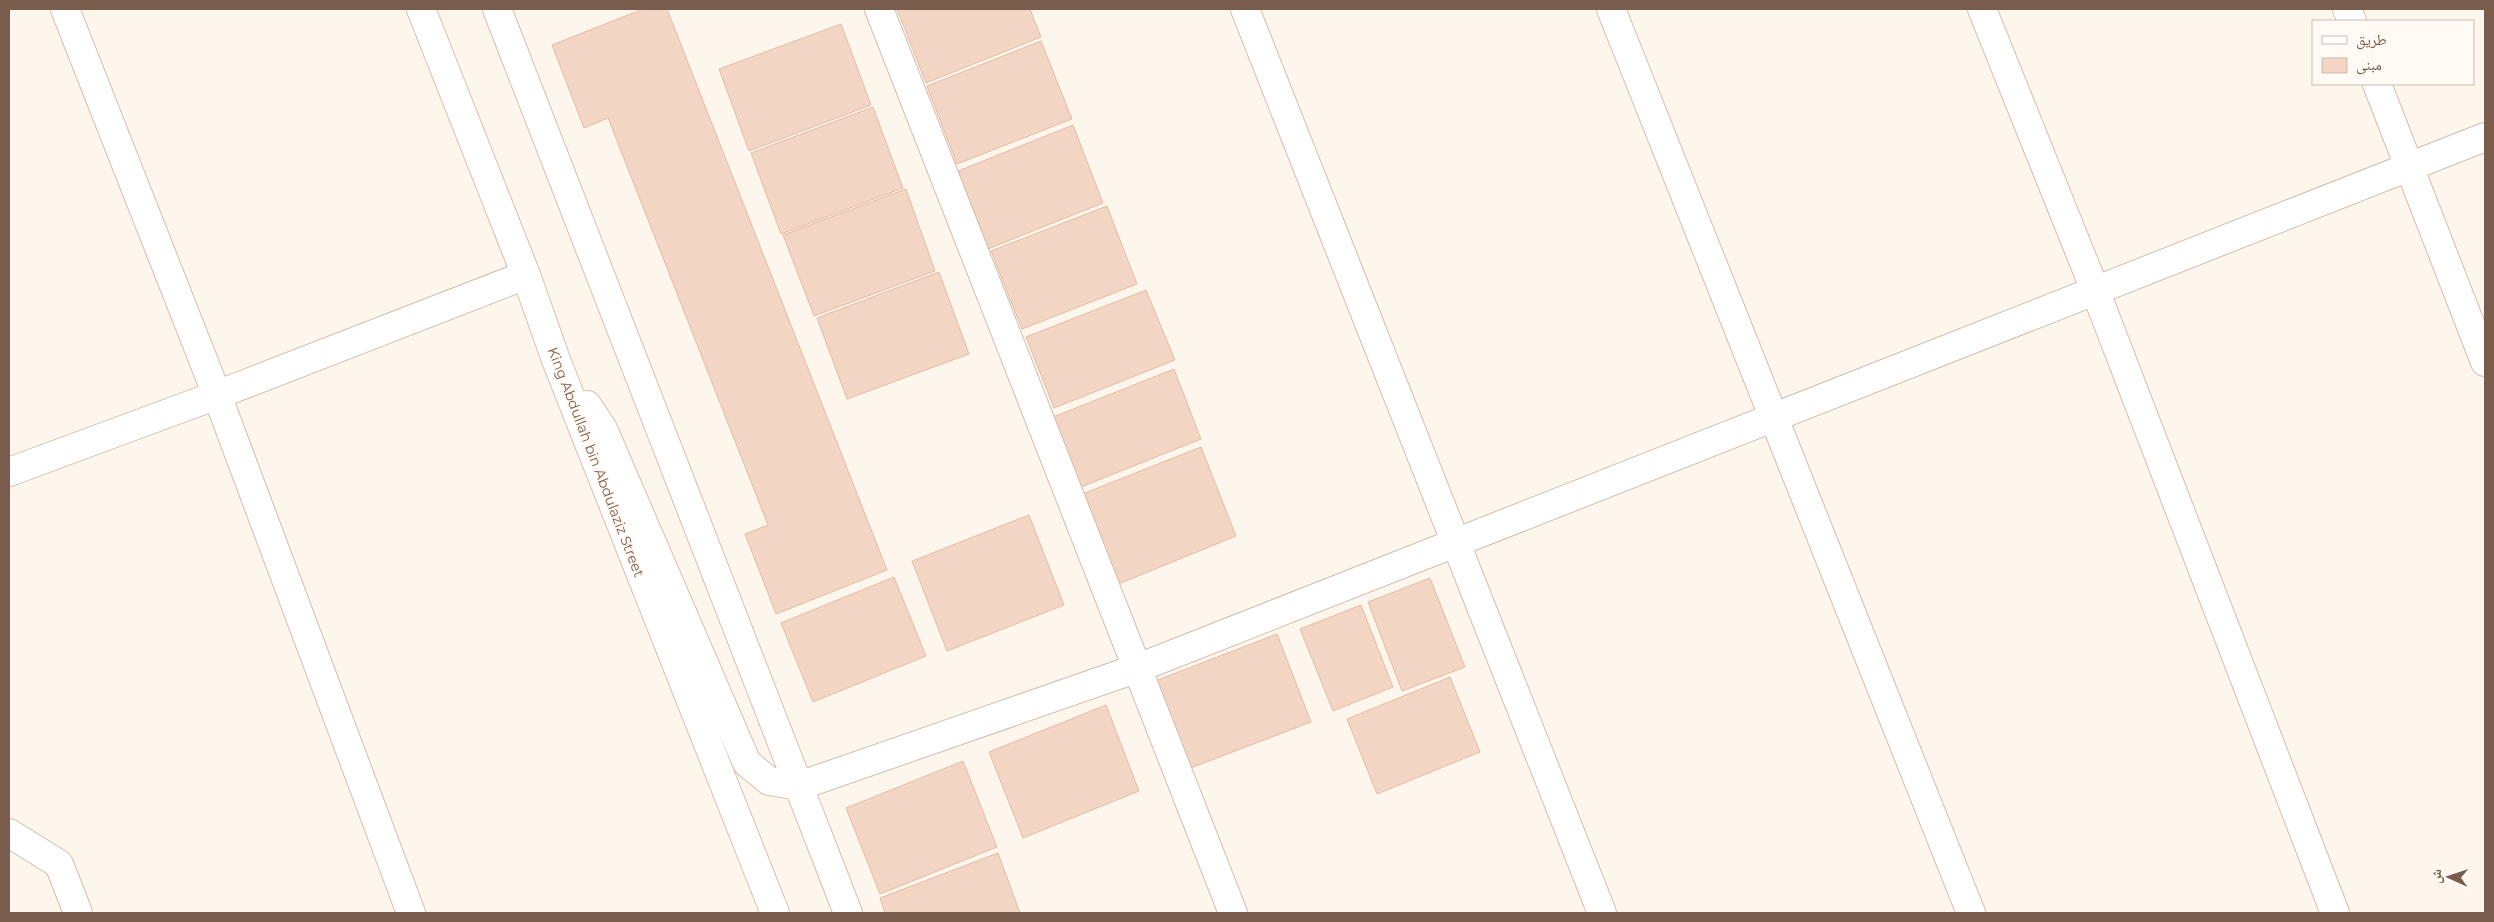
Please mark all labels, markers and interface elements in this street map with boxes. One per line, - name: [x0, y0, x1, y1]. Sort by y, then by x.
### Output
- legend: [2312, 20, 2474, 85]
- text: طريق: [2356, 30, 2387, 50]
- text: مبنى: [2356, 55, 2382, 75]
- street label: King Abdullah bin Abdulaziz Street: [544, 345, 648, 580]
- north arrow: [2424, 852, 2474, 902]
- text: ش: [2427, 868, 2445, 884]

